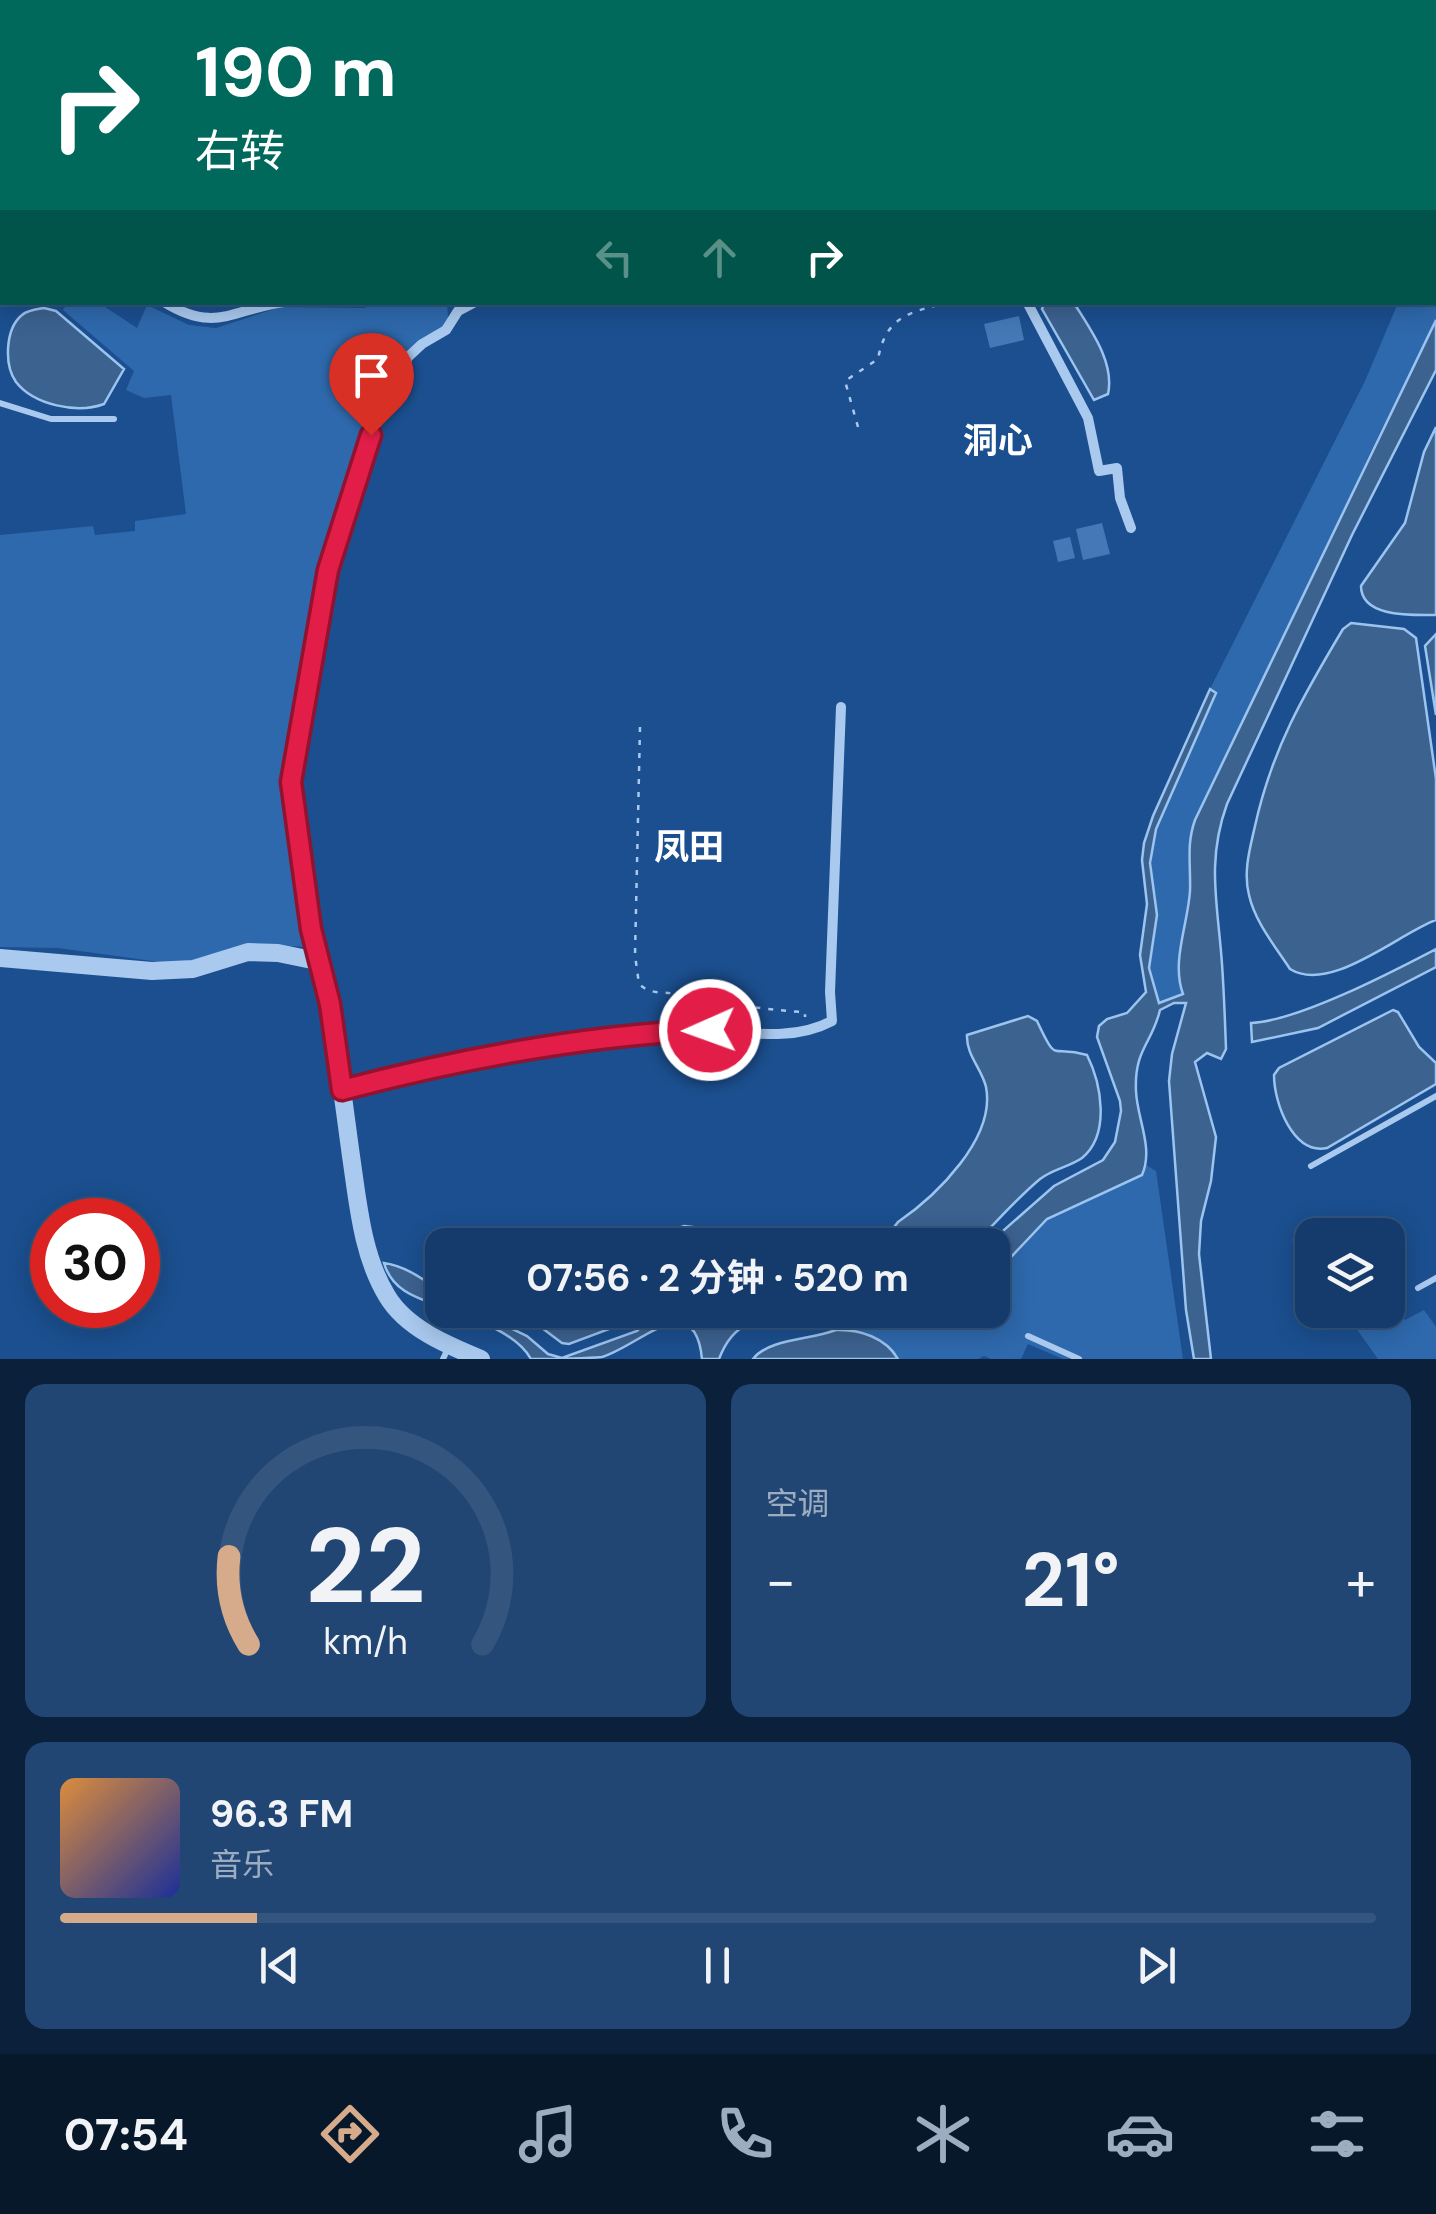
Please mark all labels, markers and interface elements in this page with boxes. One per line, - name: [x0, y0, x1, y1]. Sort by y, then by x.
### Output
- text: 190 m: [195, 27, 397, 118]
- icon: right: [30, 40, 160, 170]
- text: 右转: [195, 122, 285, 181]
- icon: left: [587, 230, 642, 285]
- icon: ahead: [692, 230, 747, 285]
- icon: right: [797, 230, 852, 285]
- pin: [329, 333, 414, 436]
- icon: arrive: [344, 348, 399, 403]
- district label: 洞心: [963, 418, 1033, 464]
- district label: 凤田: [654, 824, 724, 870]
- position arrow: [658, 978, 762, 1082]
- speed limit sign: 30: [30, 1198, 160, 1328]
- map controls: [1295, 1218, 1405, 1328]
- button: layers: [1295, 1218, 1405, 1328]
- text: 07:56 · 2 分钟 · 520 m: [526, 1253, 909, 1303]
- text: 空调: [766, 1483, 830, 1525]
- text: 22: [305, 1499, 425, 1634]
- text: 21°: [1022, 1532, 1120, 1629]
- text: −: [766, 1545, 796, 1617]
- text: +: [1346, 1545, 1376, 1617]
- text: km/h: [323, 1619, 407, 1665]
- text: 96.3 FM: [210, 1789, 353, 1839]
- text: 音乐: [210, 1844, 274, 1886]
- icon: previous: [252, 1938, 307, 1993]
- icon: pause: [690, 1938, 745, 1993]
- icon: next: [1129, 1938, 1184, 1993]
- icon: directions: [315, 2099, 385, 2169]
- icon: music: [513, 2099, 583, 2169]
- icon: phone: [710, 2099, 780, 2169]
- icon: climate: [908, 2099, 978, 2169]
- icon: car: [1105, 2099, 1175, 2169]
- icon: filters: [1302, 2099, 1372, 2169]
- text: 07:54: [64, 2105, 188, 2164]

